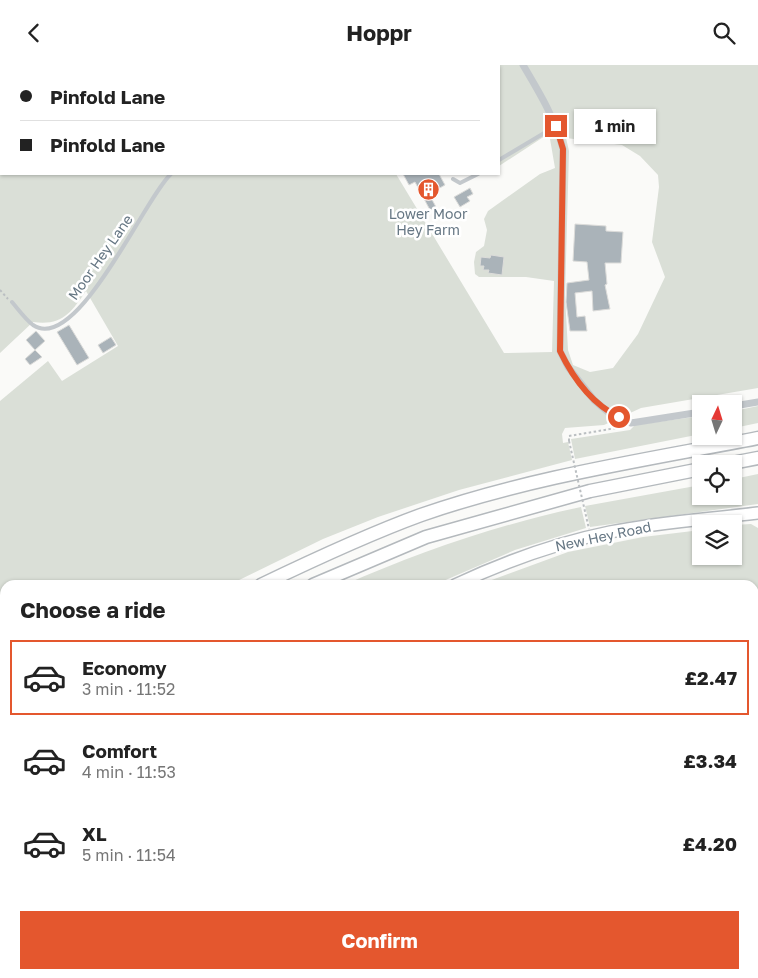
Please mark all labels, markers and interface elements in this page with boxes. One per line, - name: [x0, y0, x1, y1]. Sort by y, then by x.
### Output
- icon: back: [20, 19, 48, 47]
- text: Hoppr: [346, 19, 412, 46]
- icon: search: [710, 19, 738, 47]
- text: Pinfold Lane: [50, 85, 165, 108]
- callout: 1 min: [574, 109, 656, 143]
- route end: [545, 115, 567, 137]
- text: 1 min: [595, 116, 635, 136]
- text: Pinfold Lane: [50, 133, 165, 156]
- building icon: Lower Moor Hey Farm: [416, 178, 440, 202]
- place label: Lower Moor Hey Farm: [389, 205, 468, 238]
- street label: Moor Hey Lane: [64, 211, 136, 303]
- north arrow: [692, 395, 742, 445]
- map controls: [692, 395, 742, 565]
- route start: [608, 406, 630, 428]
- button: locate: [692, 455, 742, 505]
- button: layers: [692, 515, 742, 565]
- street label: New Hey Road: [554, 518, 652, 554]
- text: Choose a ride: [20, 596, 166, 623]
- icon: car: [22, 655, 67, 700]
- text: Economy: [82, 656, 167, 679]
- text: £2.47: [685, 666, 737, 689]
- text: 3 min · 11:52: [82, 679, 175, 699]
- icon: car: [22, 738, 67, 783]
- text: Comfort: [82, 739, 157, 762]
- text: £3.34: [683, 749, 737, 772]
- text: 4 min · 11:53: [82, 762, 176, 782]
- icon: car: [22, 821, 67, 866]
- text: XL: [82, 822, 107, 845]
- text: £4.20: [683, 832, 737, 855]
- text: 5 min · 11:54: [82, 845, 176, 865]
- button: Confirm: [20, 911, 739, 969]

